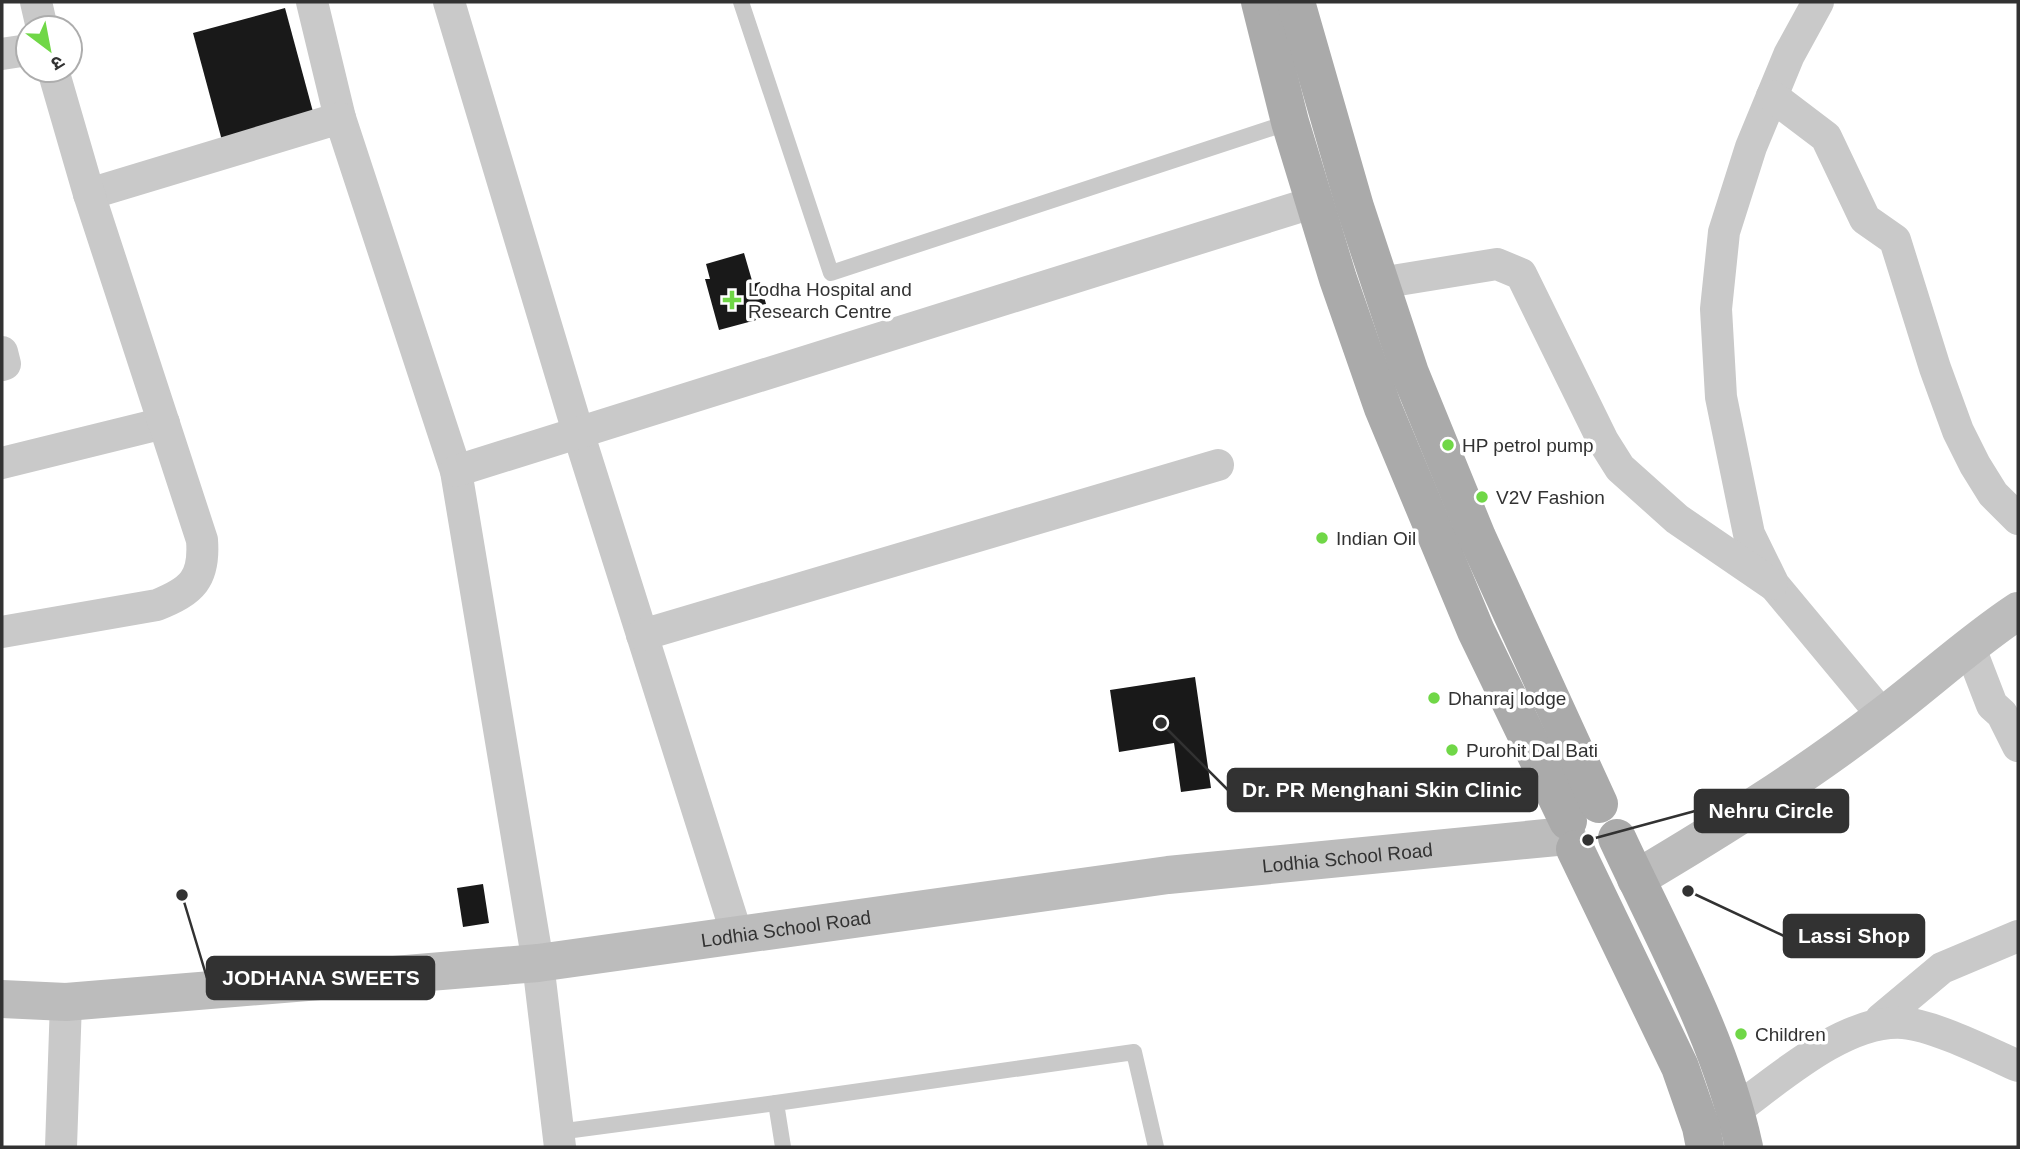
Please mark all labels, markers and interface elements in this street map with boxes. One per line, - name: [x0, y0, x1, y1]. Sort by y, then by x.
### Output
- north arrow: [14, 14, 84, 84]
- text: उ: [47, 51, 68, 75]
- place label: Lodha Hospital and Research Centre: [748, 279, 912, 322]
- marker: Lodha Hospital and Research Centre: [722, 290, 742, 310]
- place label: HP petrol pump: [1462, 435, 1594, 456]
- marker: HP petrol pump: [1440, 437, 1456, 453]
- place label: V2V Fashion: [1496, 487, 1605, 508]
- marker: V2V Fashion: [1474, 489, 1490, 505]
- place label: Indian Oil: [1336, 528, 1416, 549]
- marker: Indian Oil: [1314, 530, 1330, 546]
- place label: Dhanraj lodge: [1448, 688, 1566, 709]
- marker: Dhanraj lodge: [1426, 690, 1442, 706]
- place label: Purohit Dal Bati: [1466, 740, 1598, 761]
- marker: Purohit Dal Bati: [1444, 742, 1460, 758]
- callout: Dr. PR Menghani Skin Clinic: [1228, 769, 1537, 811]
- text: Dr. PR Menghani Skin Clinic: [1242, 778, 1522, 801]
- callout: Nehru Circle: [1695, 790, 1848, 832]
- text: Nehru Circle: [1709, 799, 1833, 822]
- street label: Lodhia School Road: [1261, 839, 1434, 876]
- street label: Lodhia School Road: [700, 906, 872, 951]
- callout: Lassi Shop: [1784, 915, 1924, 957]
- text: Lassi Shop: [1798, 924, 1910, 947]
- callout: JODHANA SWEETS: [207, 957, 434, 999]
- text: JODHANA SWEETS: [222, 966, 420, 989]
- place label: Children: [1755, 1024, 1826, 1045]
- marker: Children: [1733, 1026, 1749, 1042]

